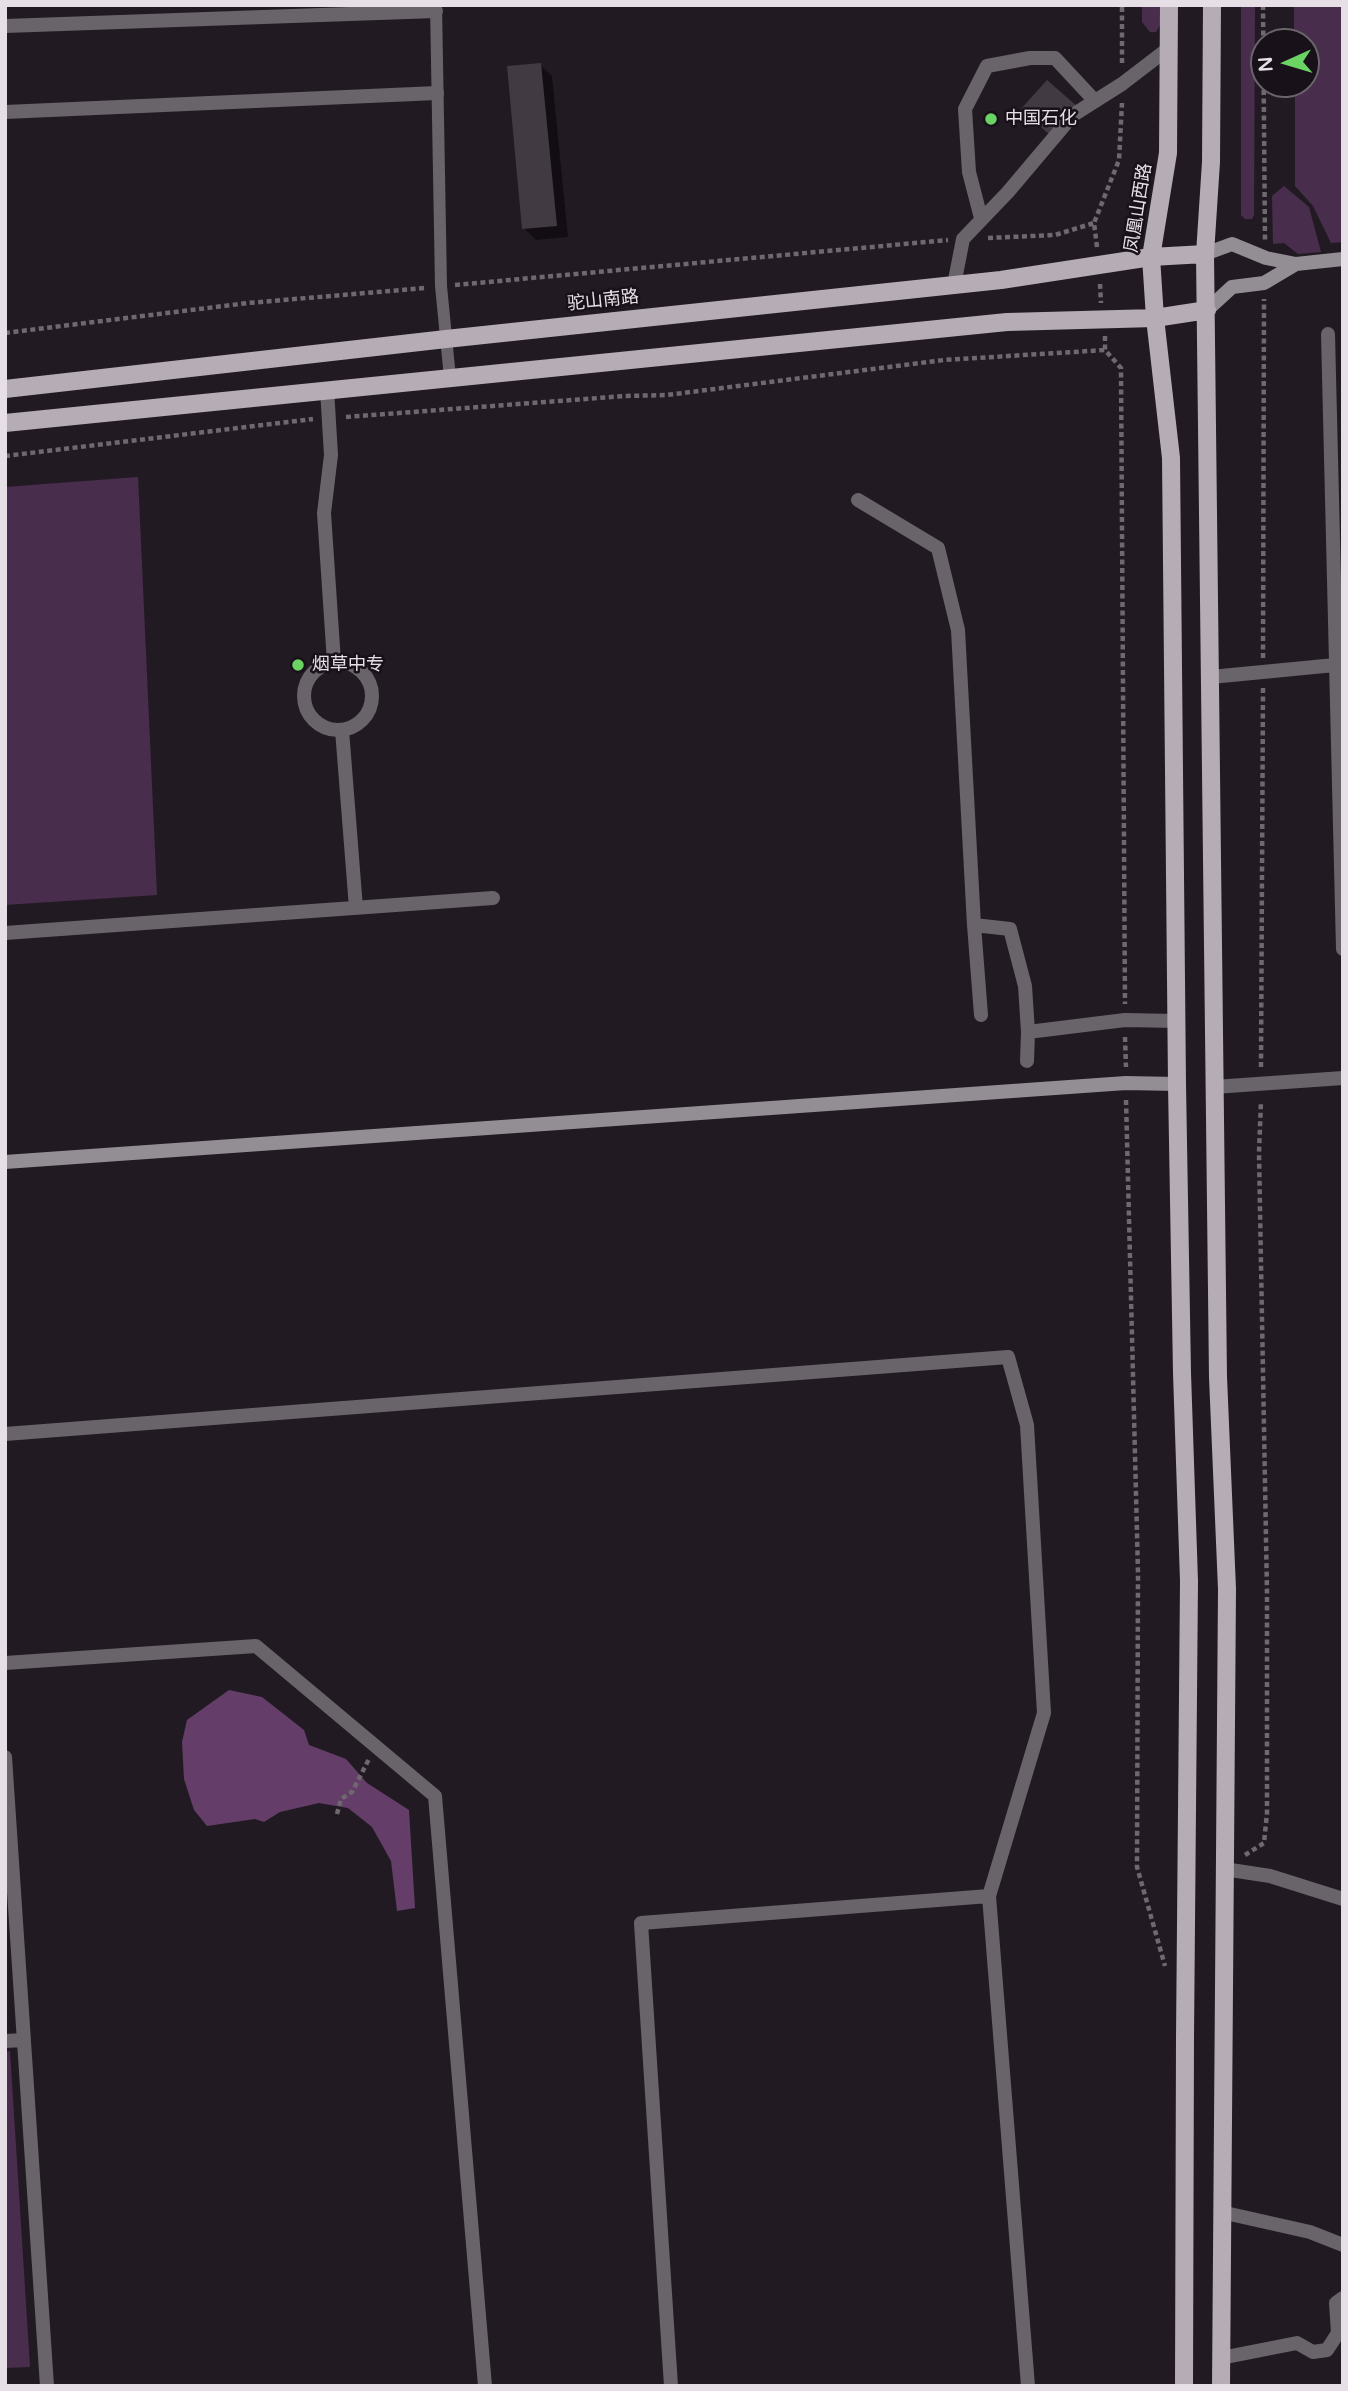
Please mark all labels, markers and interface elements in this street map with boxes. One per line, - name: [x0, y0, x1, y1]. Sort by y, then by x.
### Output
- north arrow: [1250, 28, 1320, 98]
- text: N: [1255, 56, 1278, 73]
- place label: 中国石化: [1005, 108, 1077, 130]
- marker: 中国石化: [983, 111, 999, 127]
- street label: 凤凰山西路: [1121, 162, 1157, 254]
- street label: 驼山南路: [566, 286, 640, 316]
- place label: 烟草中专: [312, 654, 384, 676]
- marker: 烟草中专: [290, 657, 306, 673]

